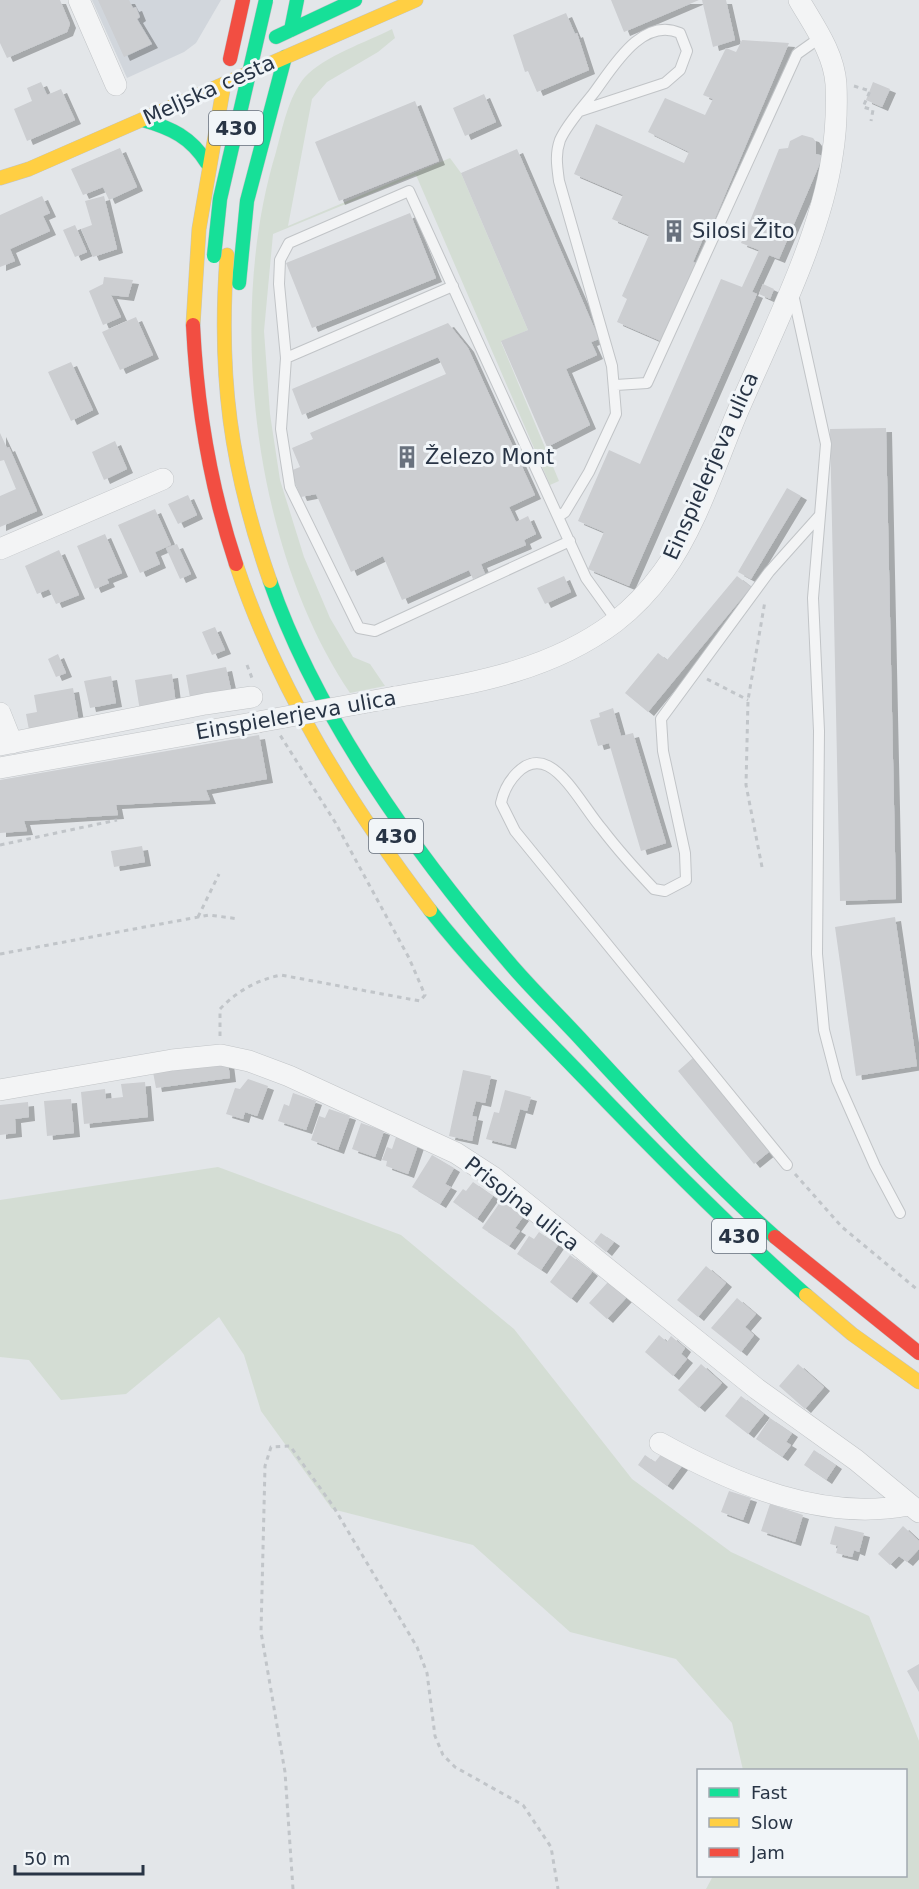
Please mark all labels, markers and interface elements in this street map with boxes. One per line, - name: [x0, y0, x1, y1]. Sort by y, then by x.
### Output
- street label: Meljska cesta: [139, 50, 279, 130]
- road number: 430: [209, 111, 263, 145]
- building icon: Silosi Žito: [661, 218, 687, 244]
- place label: Silosi Žito: [692, 218, 795, 243]
- street label: Einspielerjeva ulica: [659, 368, 763, 564]
- building icon: Železo Mont: [394, 444, 420, 470]
- place label: Železo Mont: [425, 444, 554, 469]
- street label: Einspielerjeva ulica: [194, 686, 398, 744]
- road number: 430: [369, 819, 423, 853]
- street label: Prisojna ulica: [460, 1152, 584, 1256]
- road number: 430: [712, 1219, 766, 1253]
- legend: [697, 1769, 907, 1877]
- text: Fast: [751, 1782, 787, 1803]
- text: Slow: [751, 1812, 793, 1833]
- scale bar: [15, 1838, 142, 1876]
- text: Jam: [750, 1842, 785, 1863]
- text: 50 m: [24, 1848, 70, 1869]

